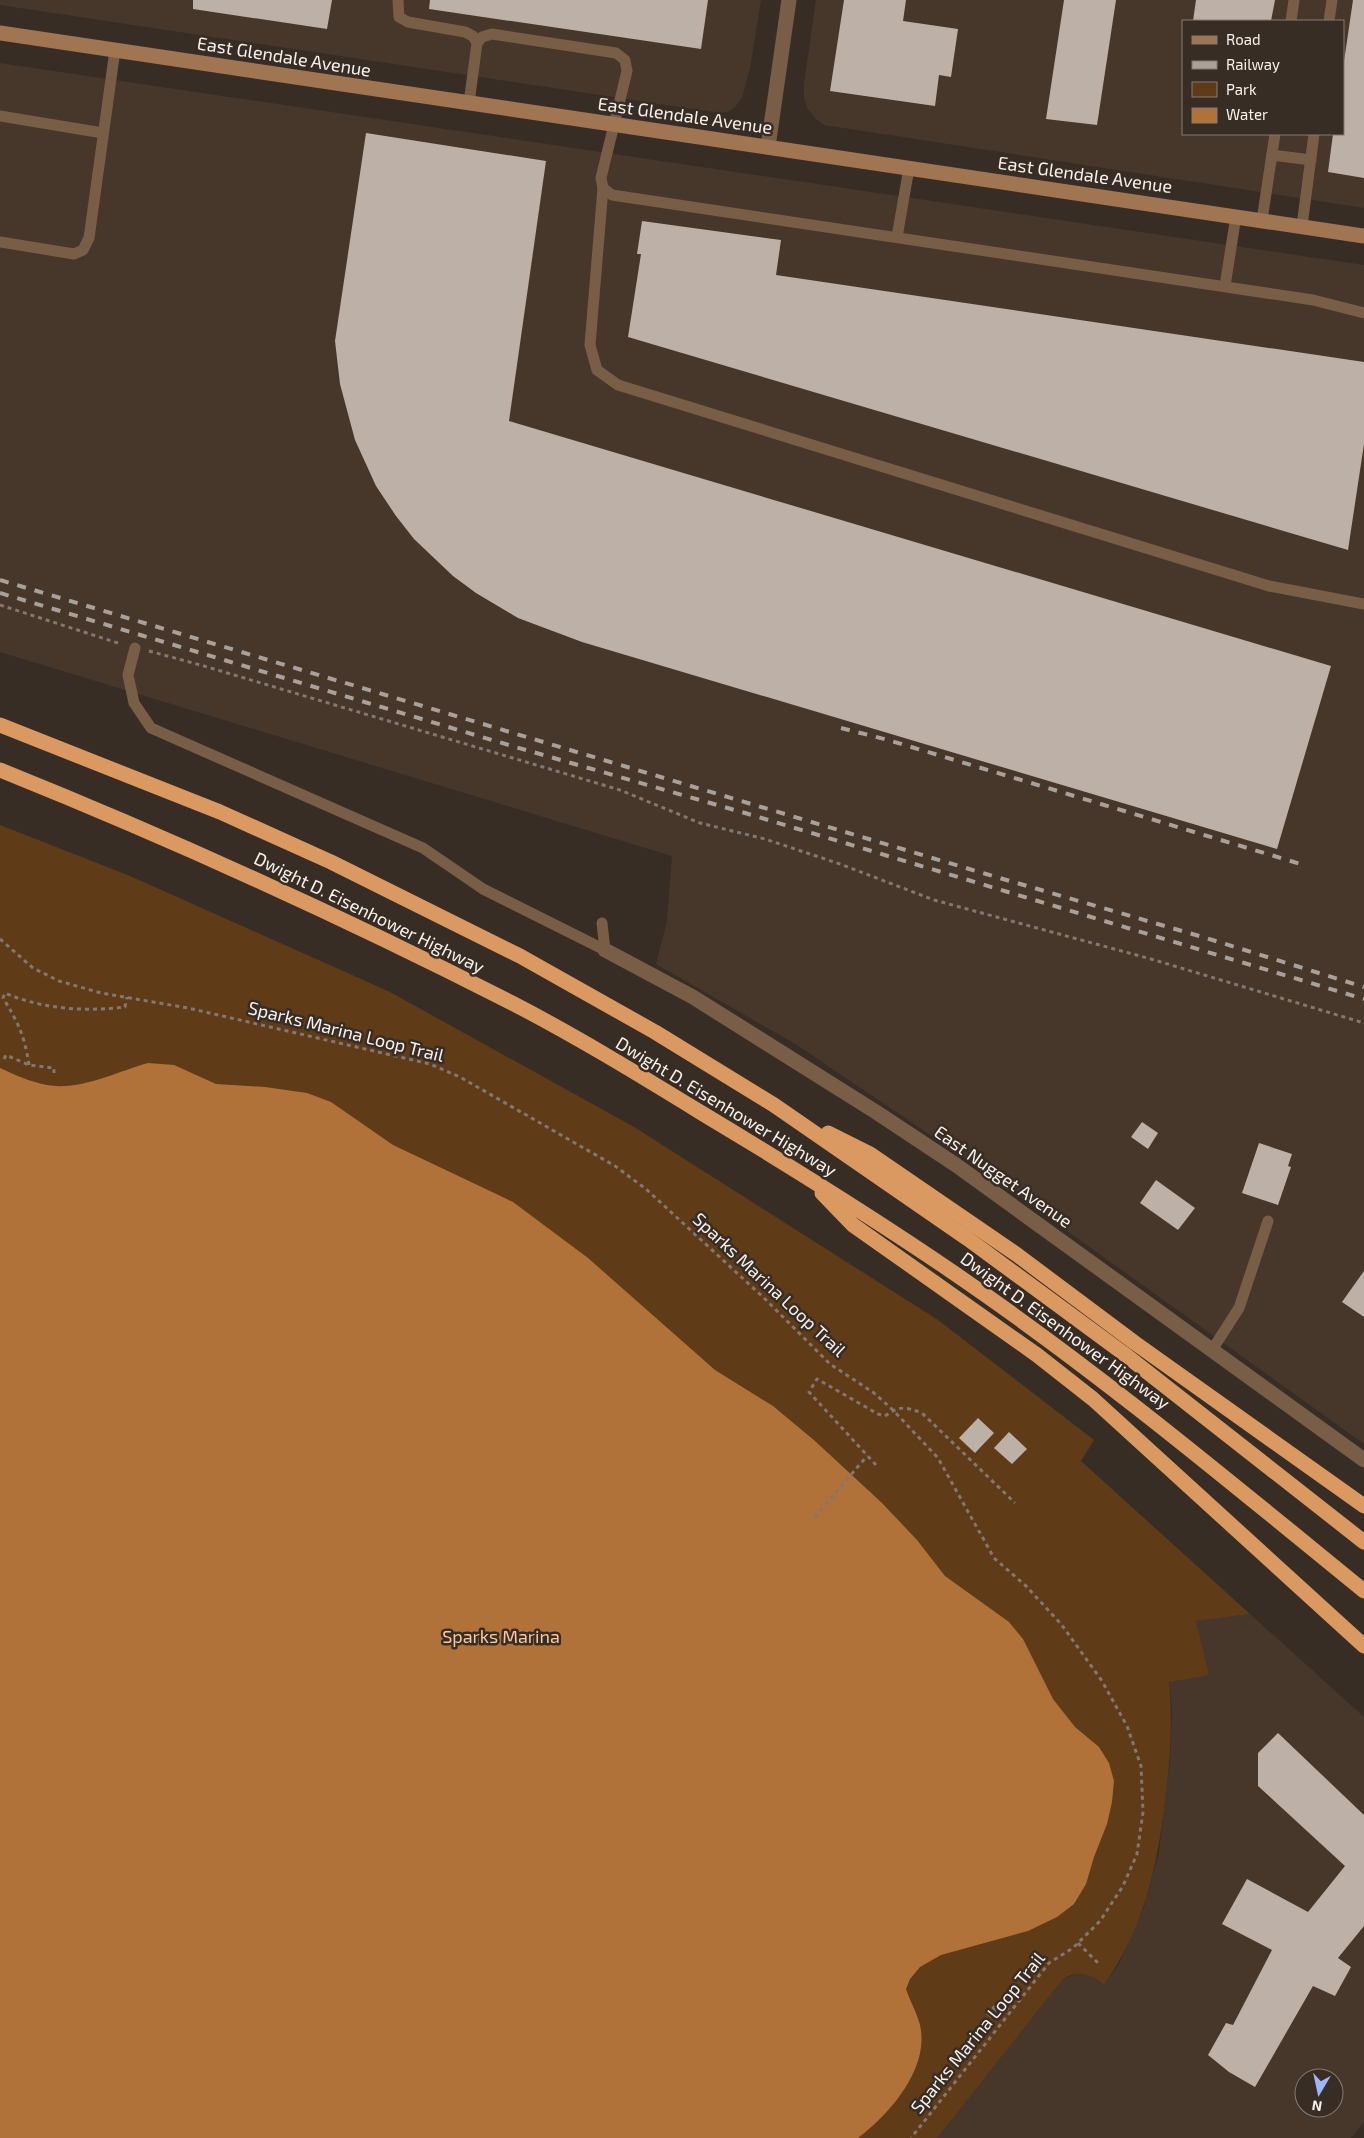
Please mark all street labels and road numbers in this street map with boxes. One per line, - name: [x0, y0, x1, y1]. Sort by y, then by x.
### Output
- street label: East Glendale Avenue: [196, 31, 373, 81]
- street label: East Glendale Avenue: [597, 92, 774, 138]
- street label: East Glendale Avenue: [997, 151, 1174, 197]
- street label: Dwight D. Eisenhower Highway: [251, 847, 489, 978]
- street label: Sparks Marina Loop Trail: [246, 996, 447, 1066]
- street label: Dwight D. Eisenhower Highway: [612, 1031, 841, 1181]
- street label: East Nugget Avenue: [930, 1120, 1077, 1232]
- street label: Sparks Marina Loop Trail: [689, 1208, 851, 1361]
- street label: Dwight D. Eisenhower Highway: [957, 1247, 1175, 1414]
- street label: Sparks Marina Loop Trail: [905, 1947, 1049, 2117]

